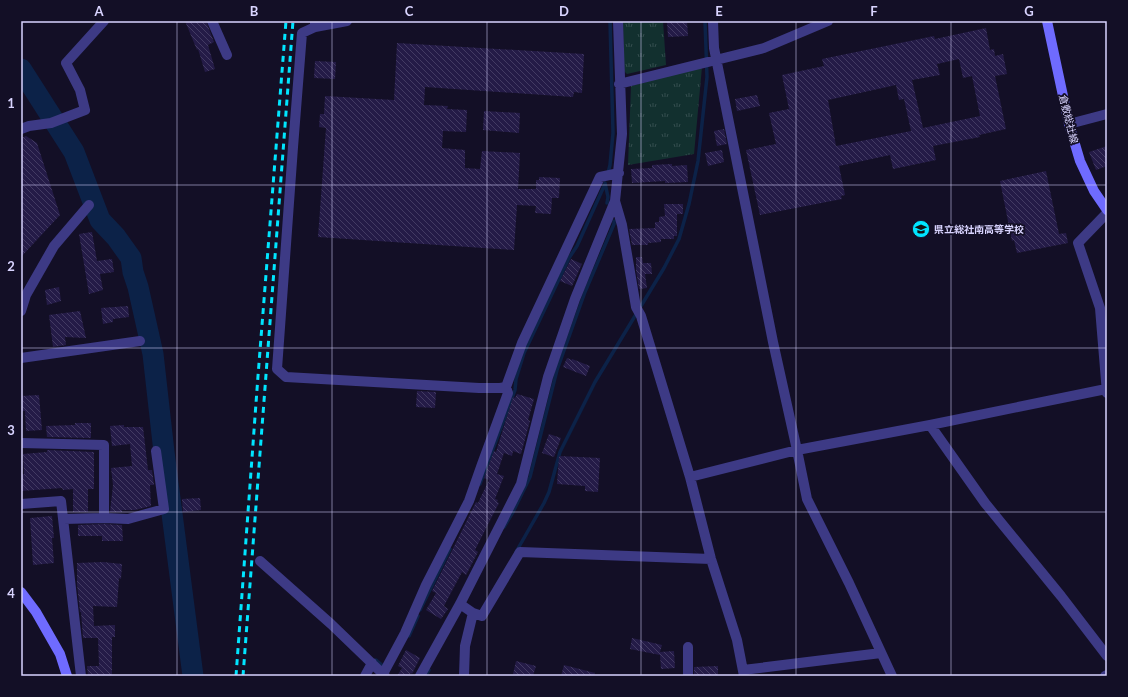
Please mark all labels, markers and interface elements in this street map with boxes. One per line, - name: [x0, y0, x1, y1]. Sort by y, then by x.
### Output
- text: A: [93, 3, 104, 19]
- text: B: [250, 3, 259, 19]
- text: C: [405, 3, 414, 19]
- text: D: [559, 3, 569, 19]
- text: E: [715, 3, 723, 19]
- text: F: [870, 3, 878, 19]
- text: G: [1024, 3, 1034, 19]
- street label: 倉敷総社線: [1057, 93, 1081, 145]
- text: 1: [7, 95, 15, 111]
- school or university icon: 県立総社南高等学校: [911, 219, 931, 239]
- place label: 県立総社南高等学校: [934, 223, 1024, 235]
- text: 2: [7, 258, 15, 274]
- text: 3: [7, 422, 15, 438]
- text: 4: [7, 585, 15, 601]

